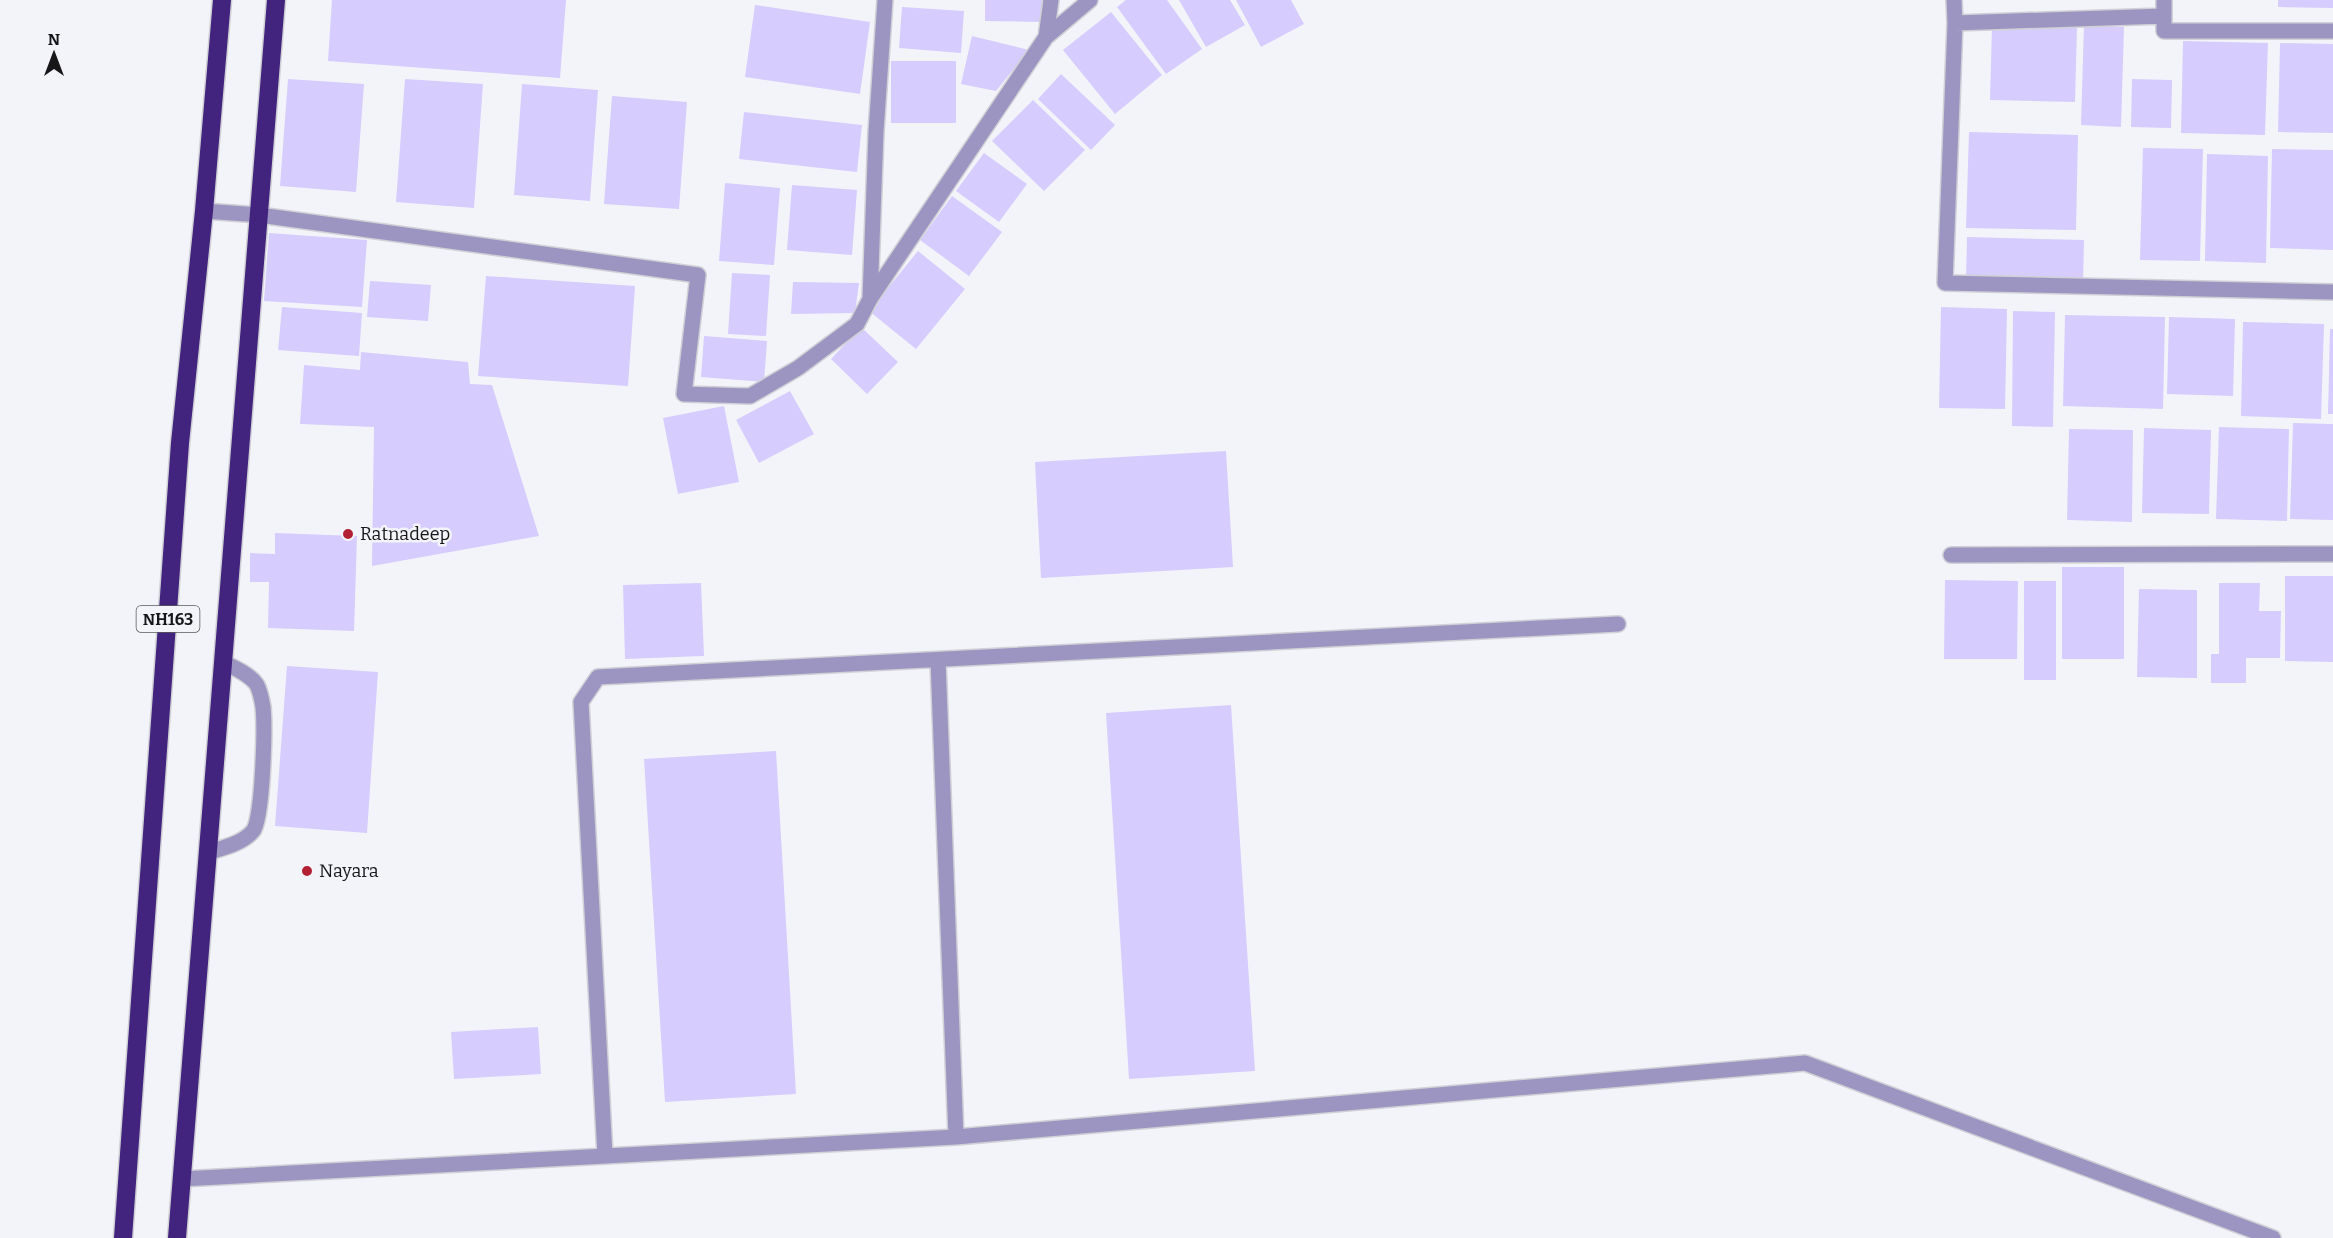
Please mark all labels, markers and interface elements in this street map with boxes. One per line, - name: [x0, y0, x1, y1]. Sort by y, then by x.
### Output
- north arrow: [24, 24, 84, 84]
- text: N: [48, 30, 60, 49]
- place label: Ratnadeep: [360, 523, 450, 545]
- marker: Ratnadeep: [341, 527, 355, 541]
- road number: NH163: [136, 606, 200, 632]
- place label: Nayara: [319, 860, 379, 882]
- marker: Nayara: [300, 864, 314, 878]

